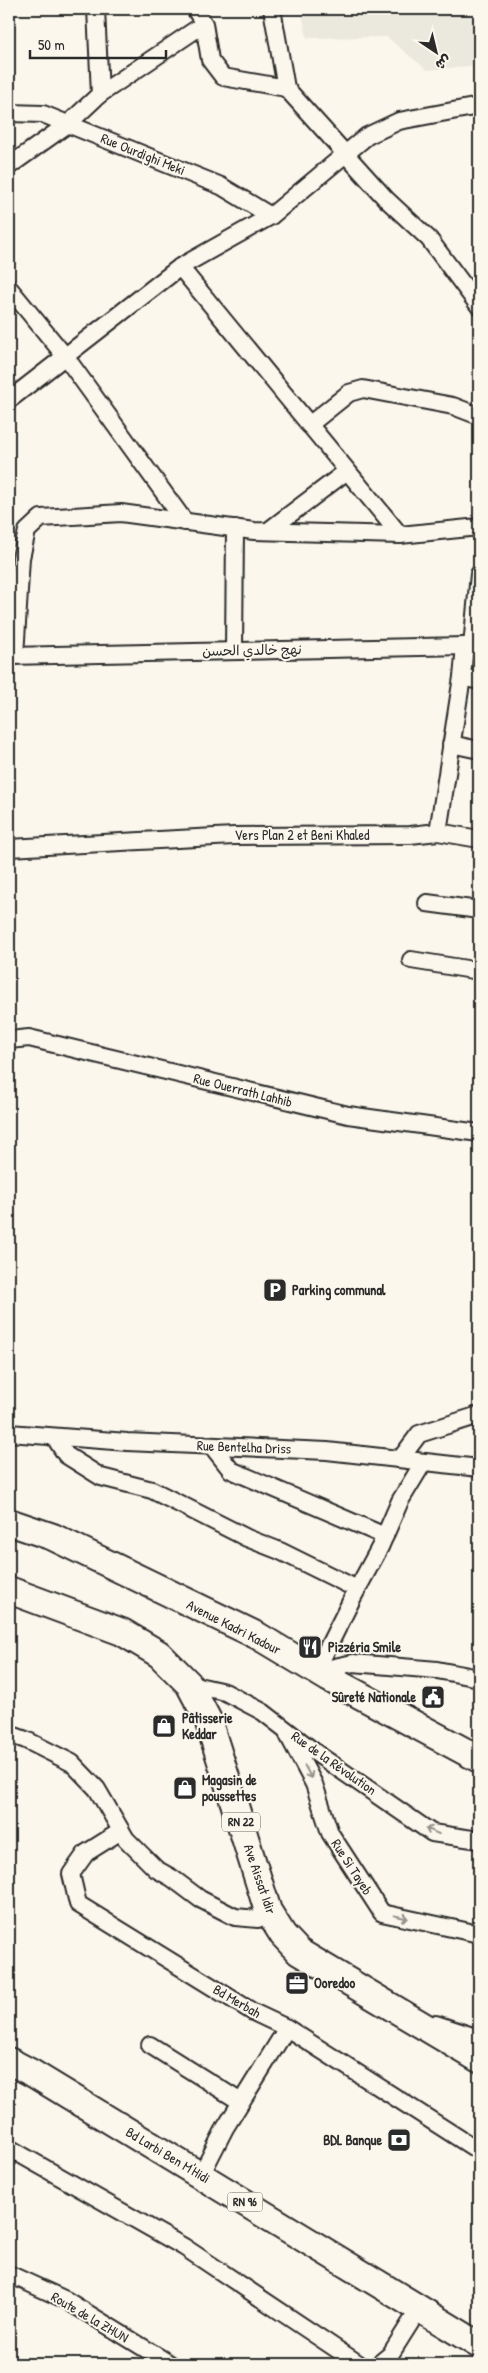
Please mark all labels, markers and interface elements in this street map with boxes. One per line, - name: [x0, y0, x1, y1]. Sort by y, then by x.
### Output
- scale bar: [30, 28, 166, 60]
- north arrow: [410, 28, 460, 78]
- text: 50 m: [38, 34, 65, 55]
- text: ش: [432, 51, 456, 75]
- street label: Rue Ourdighi Meki: [98, 128, 188, 180]
- street label: نهج خالدي الحسن: [202, 639, 302, 662]
- street label: Vers Plan 2 et Beni Khaled: [234, 825, 370, 844]
- street label: Rue Ouerrath Lahhib: [192, 1068, 295, 1111]
- parking icon: Parking communal: [262, 1277, 288, 1303]
- place label: Parking communal: [292, 1280, 386, 1301]
- street label: Rue Bentelha Driss: [197, 1435, 292, 1458]
- street label: Avenue Kadri Kadour: [184, 1595, 285, 1659]
- restaurant icon: Pizzéria Smile: [297, 1634, 323, 1660]
- place label: Pizzéria Smile: [328, 1637, 401, 1656]
- public building icon: Sûreté Nationale: [420, 1684, 446, 1710]
- place label: Sûreté Nationale: [332, 1687, 416, 1706]
- place label: Pâtisserie Keddar: [182, 1708, 233, 1743]
- shop icon: Pâtisserie Keddar: [151, 1713, 177, 1739]
- street label: Rue de la Révolution: [288, 1726, 381, 1799]
- one-way arrow: [303, 1764, 313, 1779]
- place label: Magasin de poussettes: [202, 1770, 257, 1807]
- shop icon: Magasin de poussettes: [172, 1775, 198, 1801]
- road number: RN 22: [222, 1812, 260, 1831]
- one-way arrow: [425, 1825, 440, 1835]
- street label: Rue Si Tayeb: [326, 1835, 378, 1899]
- street label: Ave Aissat Idir: [240, 1841, 281, 1917]
- one-way arrow: [393, 1913, 409, 1922]
- office icon: Ooredoo: [284, 1970, 310, 1996]
- place label: Ooredoo: [314, 1973, 355, 1992]
- street label: Bd Merbah: [210, 1979, 265, 2022]
- street label: Bd Larbi Ben M'Hidi: [123, 2122, 214, 2187]
- bank icon: BDL Banque: [386, 2127, 412, 2153]
- place label: BDL Banque: [323, 2130, 382, 2151]
- road number: RN 96: [228, 2192, 262, 2212]
- street label: Route de la ZHUN: [48, 2287, 133, 2346]

